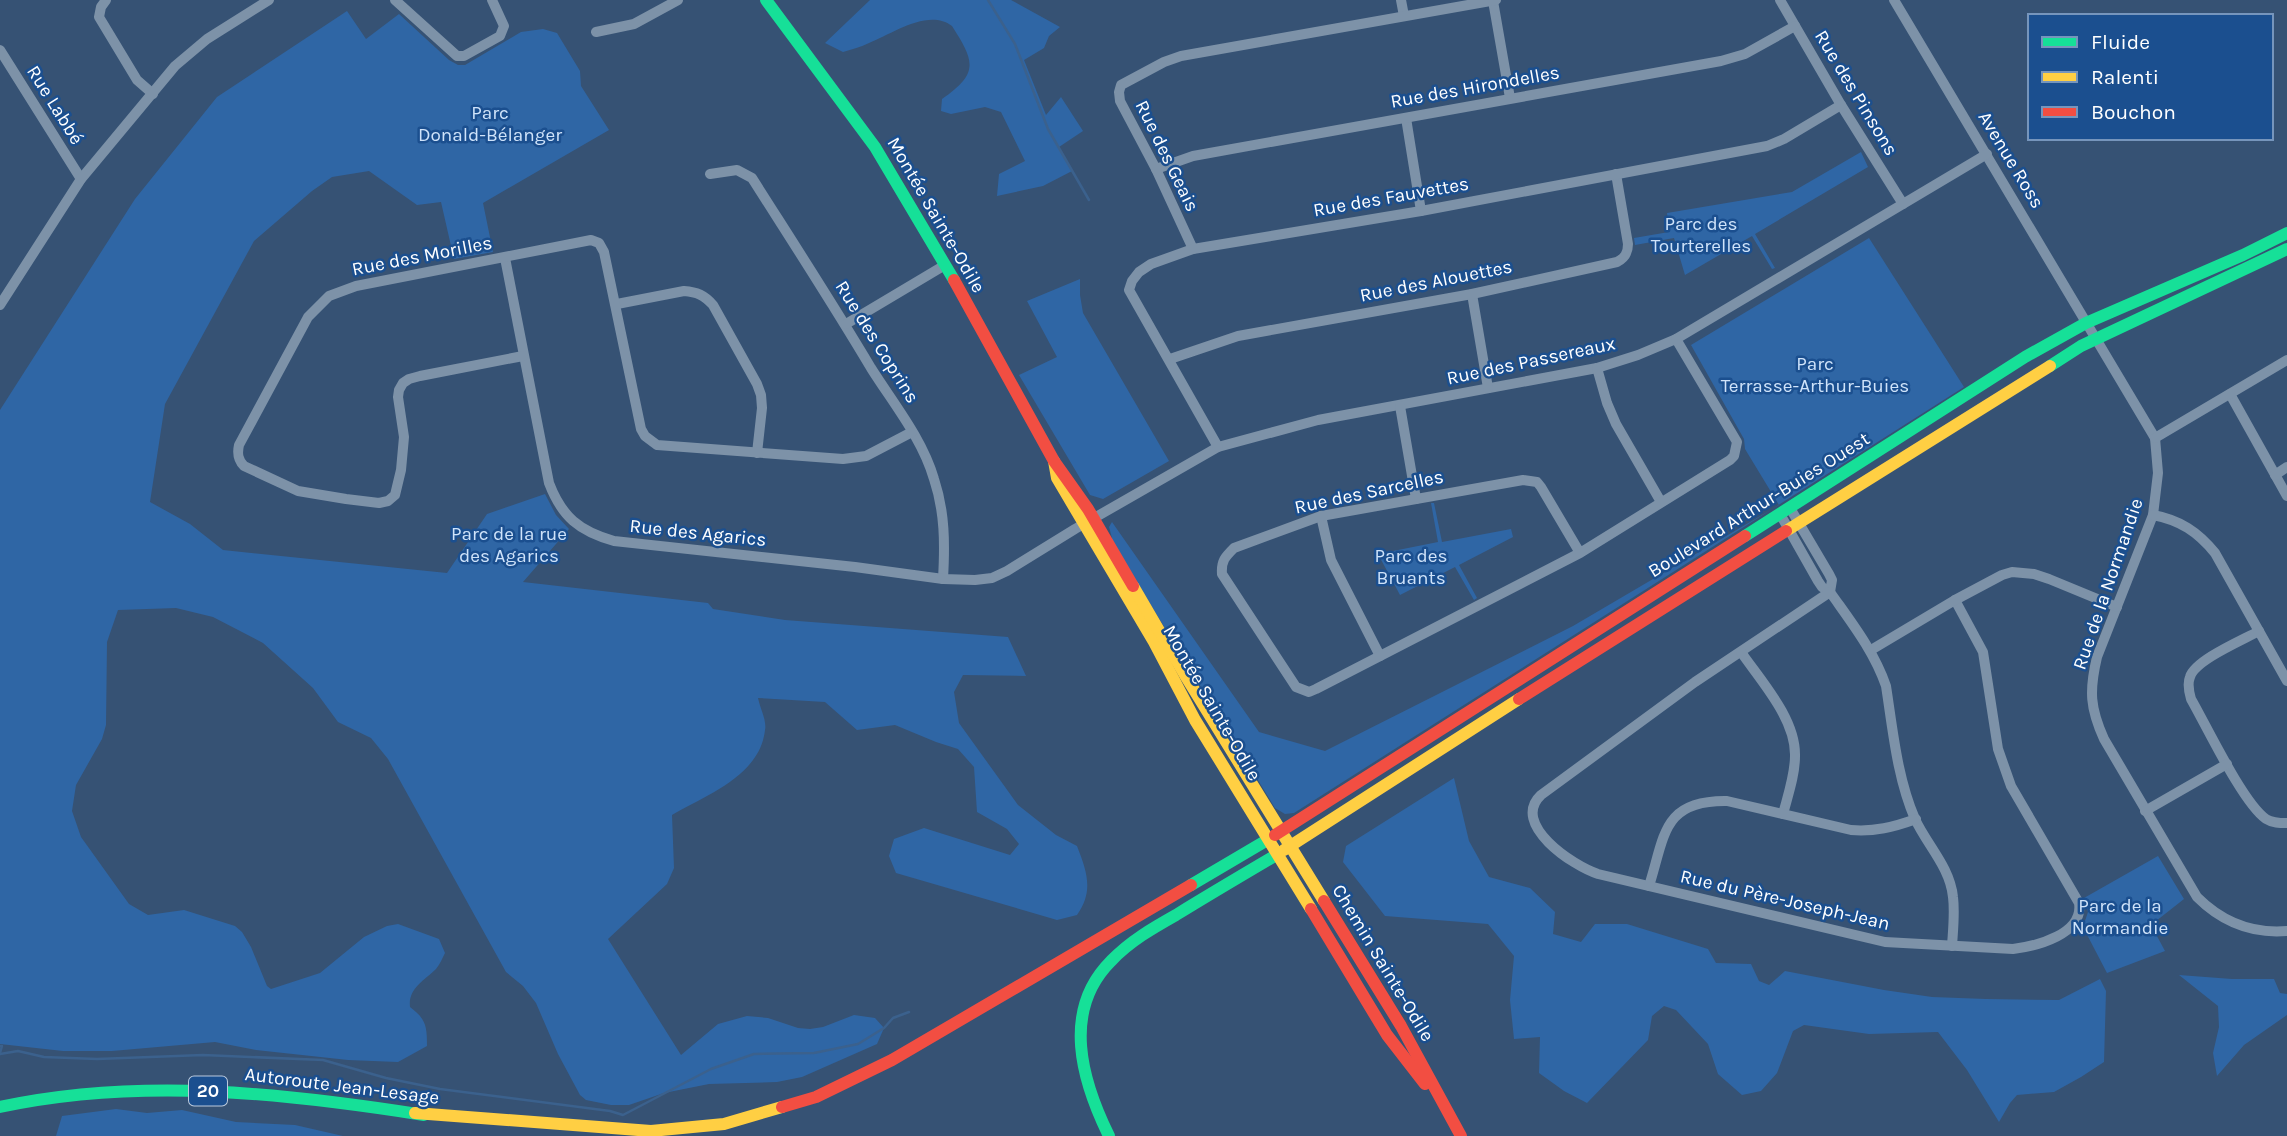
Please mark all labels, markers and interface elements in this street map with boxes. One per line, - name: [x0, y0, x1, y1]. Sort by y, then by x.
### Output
- legend: [2028, 14, 2273, 140]
- street label: Rue des Pinsons: [1810, 26, 1902, 160]
- text: Fluide: [2091, 30, 2150, 54]
- street label: Rue Labbé: [22, 61, 88, 149]
- street label: Rue des Hirondelles: [1389, 61, 1561, 113]
- text: Ralenti: [2091, 65, 2159, 89]
- street label: Rue des Geais: [1131, 97, 1203, 215]
- text: Bouchon: [2091, 100, 2176, 124]
- park label: Parc Donald-Bélanger: [418, 102, 562, 146]
- street label: Avenue Ross: [1973, 108, 2049, 212]
- street label: Montée Sainte-Odile: [882, 133, 990, 297]
- street label: Rue des Fauvettes: [1311, 172, 1471, 222]
- park label: Parc des Tourterelles: [1651, 213, 1751, 257]
- street label: Rue des Morilles: [350, 232, 494, 280]
- street label: Rue des Alouettes: [1358, 255, 1514, 307]
- street label: Rue des Coprins: [831, 277, 923, 407]
- street label: Rue des Passereaux: [1445, 332, 1618, 390]
- park label: Parc Terrasse-Arthur-Buies: [1721, 353, 1909, 397]
- street label: Boulevard Arthur-Buies Ouest: [1644, 428, 1874, 582]
- street label: Rue des Sarcelles: [1293, 465, 1445, 519]
- street label: Rue de la Normandie: [2068, 495, 2148, 673]
- street label: Rue des Agarics: [629, 515, 767, 551]
- park label: Parc de la rue des Agarics: [451, 523, 567, 567]
- park label: Parc des Bruants: [1374, 545, 1448, 589]
- street label: Montée Sainte-Odile: [1158, 621, 1266, 785]
- street label: Rue du Père-Joseph-Jean: [1678, 865, 1892, 935]
- street label: Chemin Sainte-Odile: [1327, 881, 1439, 1045]
- park label: Parc de la Normandie: [2072, 895, 2168, 939]
- street label: Autoroute Jean-Lesage: [244, 1063, 440, 1109]
- road number: 20: [189, 1076, 227, 1106]

